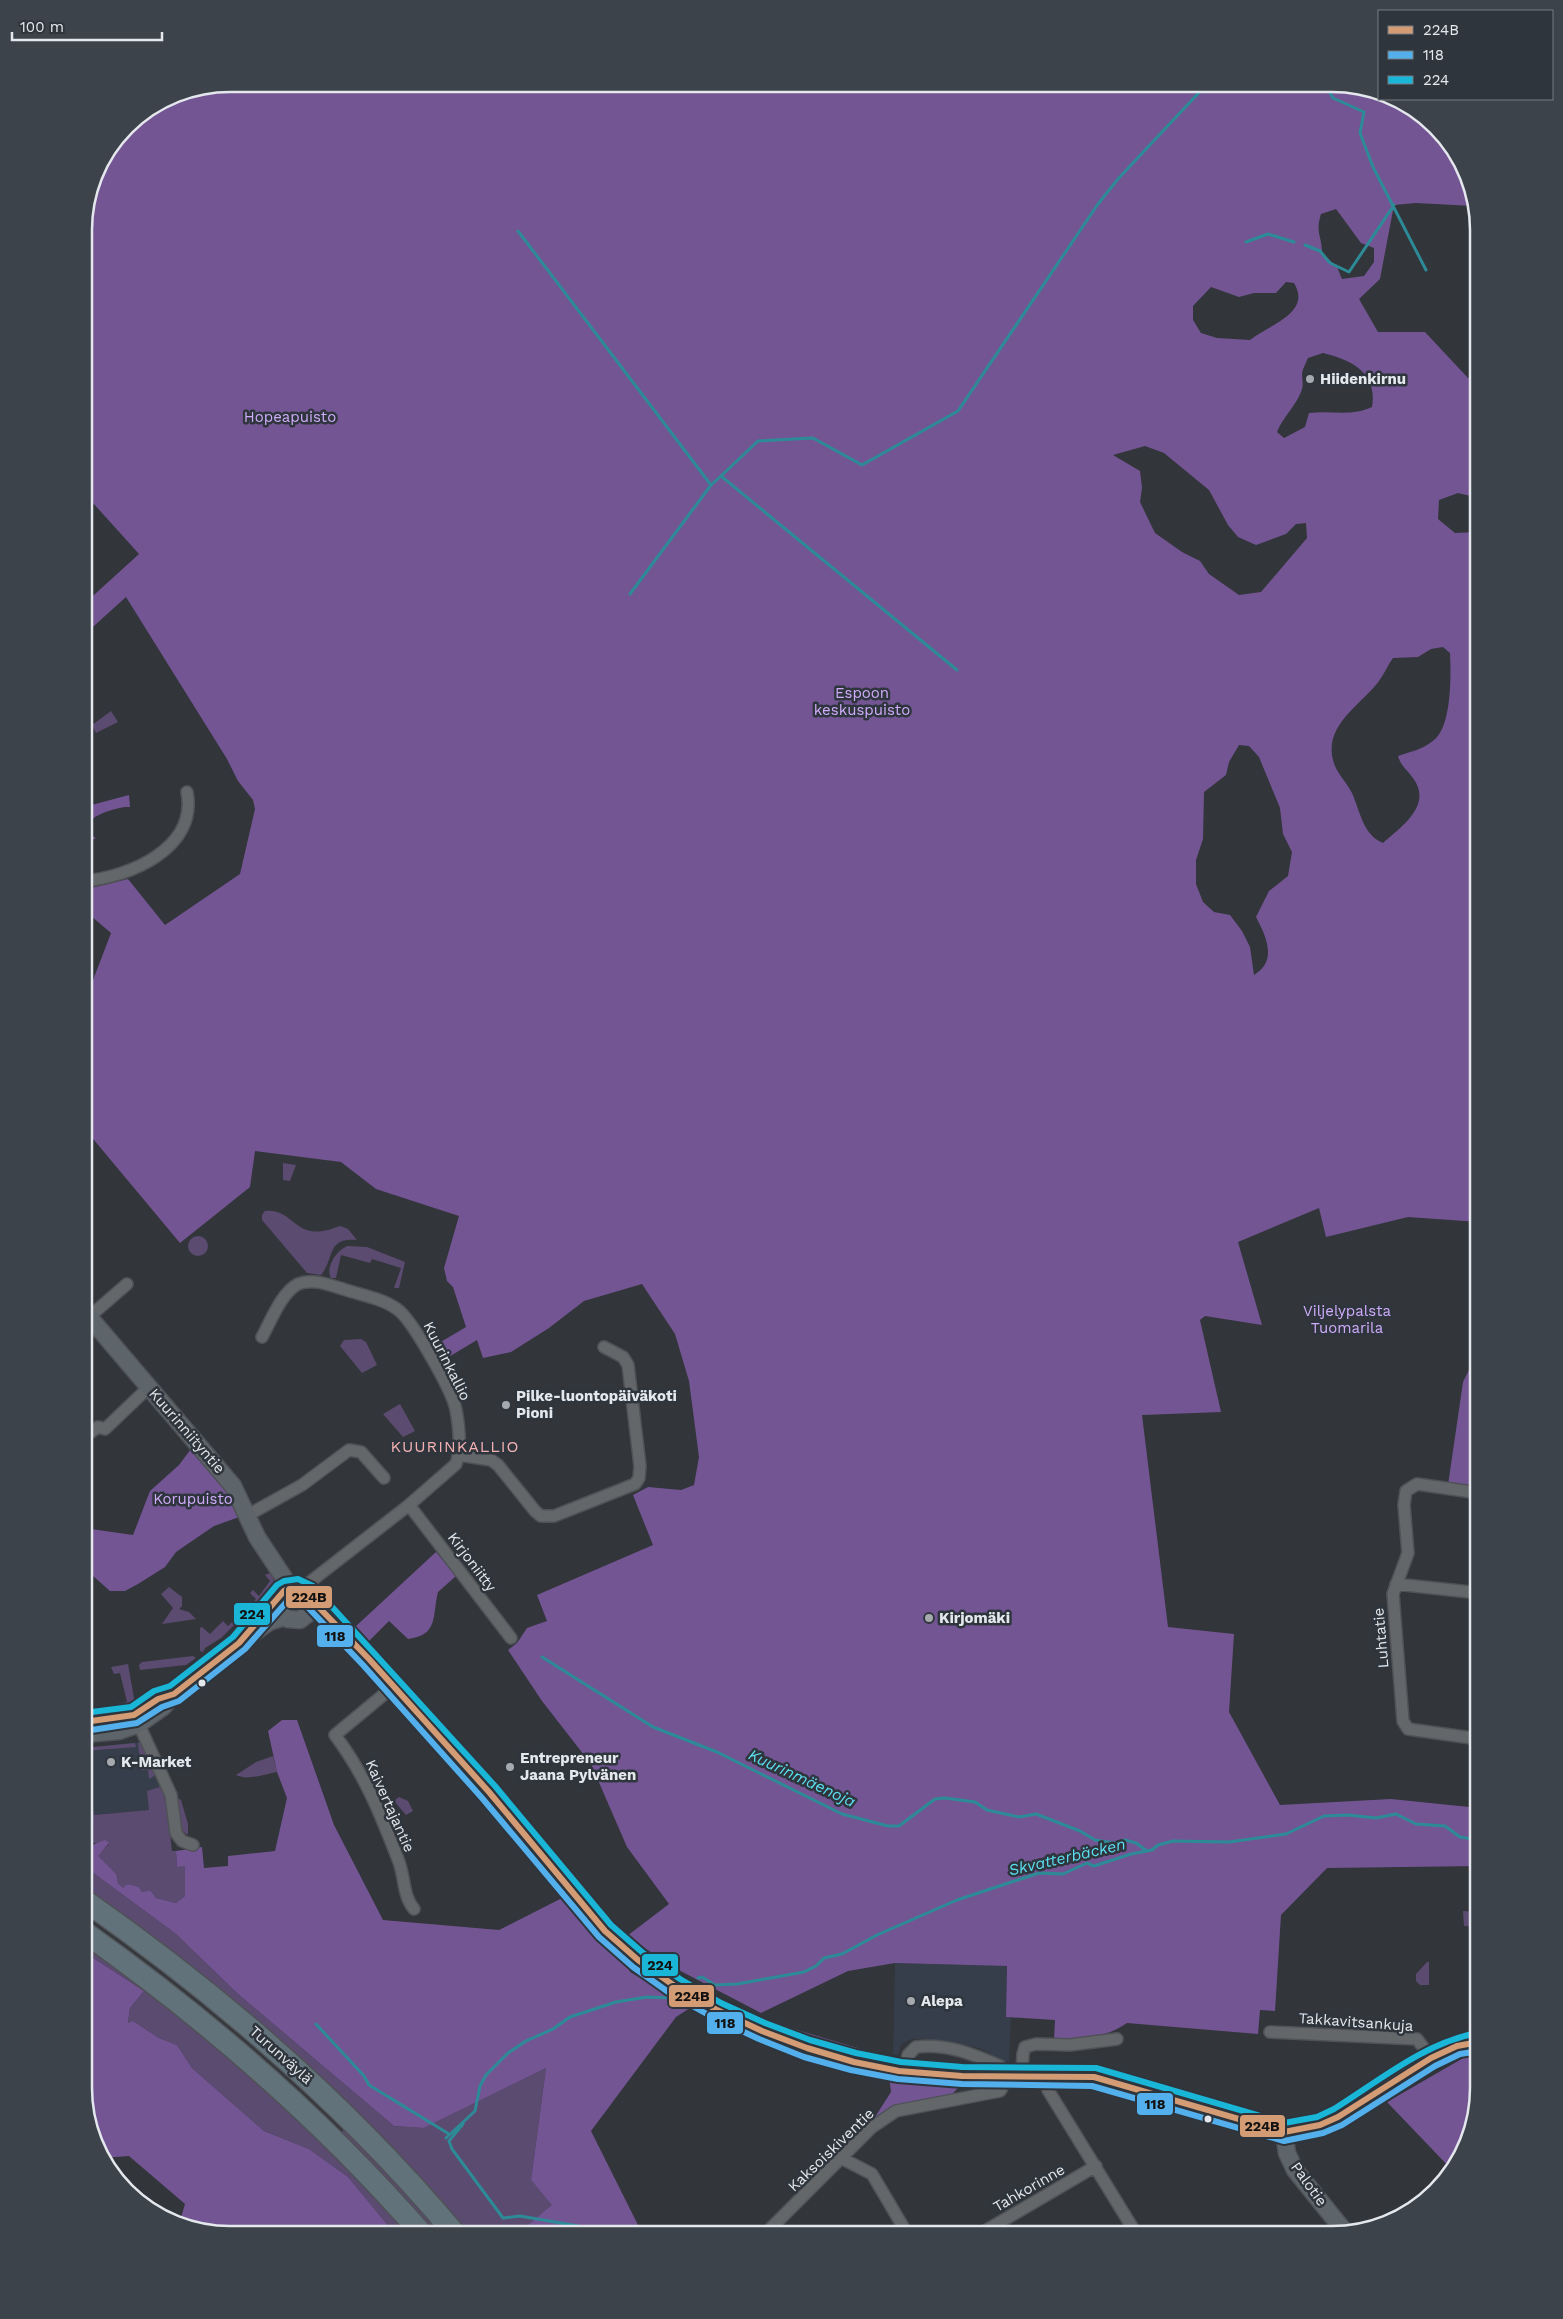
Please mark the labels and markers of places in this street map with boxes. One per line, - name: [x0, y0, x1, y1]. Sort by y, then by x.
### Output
- place label: Hiidenkirnu: [1320, 370, 1406, 388]
- marker: Hiidenkirnu: [1304, 373, 1316, 385]
- place label: Pilke-luontopäiväkoti Pioni: [516, 1387, 677, 1422]
- marker: Pilke-luontopäiväkoti Pioni: [500, 1399, 512, 1411]
- place label: Kirjomäki: [939, 1609, 1010, 1627]
- marker: Kirjomäki: [923, 1612, 935, 1624]
- unlabelled marker: [197, 1678, 207, 1688]
- place label: Entrepreneur Jaana Pylvänen: [520, 1749, 636, 1784]
- place label: K-Market: [121, 1753, 192, 1771]
- marker: K-Market: [105, 1756, 117, 1768]
- marker: Entrepreneur Jaana Pylvänen: [504, 1761, 516, 1773]
- place label: Alepa: [921, 1992, 963, 2010]
- marker: Alepa: [905, 1995, 917, 2007]
- unlabelled marker: [1203, 2114, 1213, 2124]

